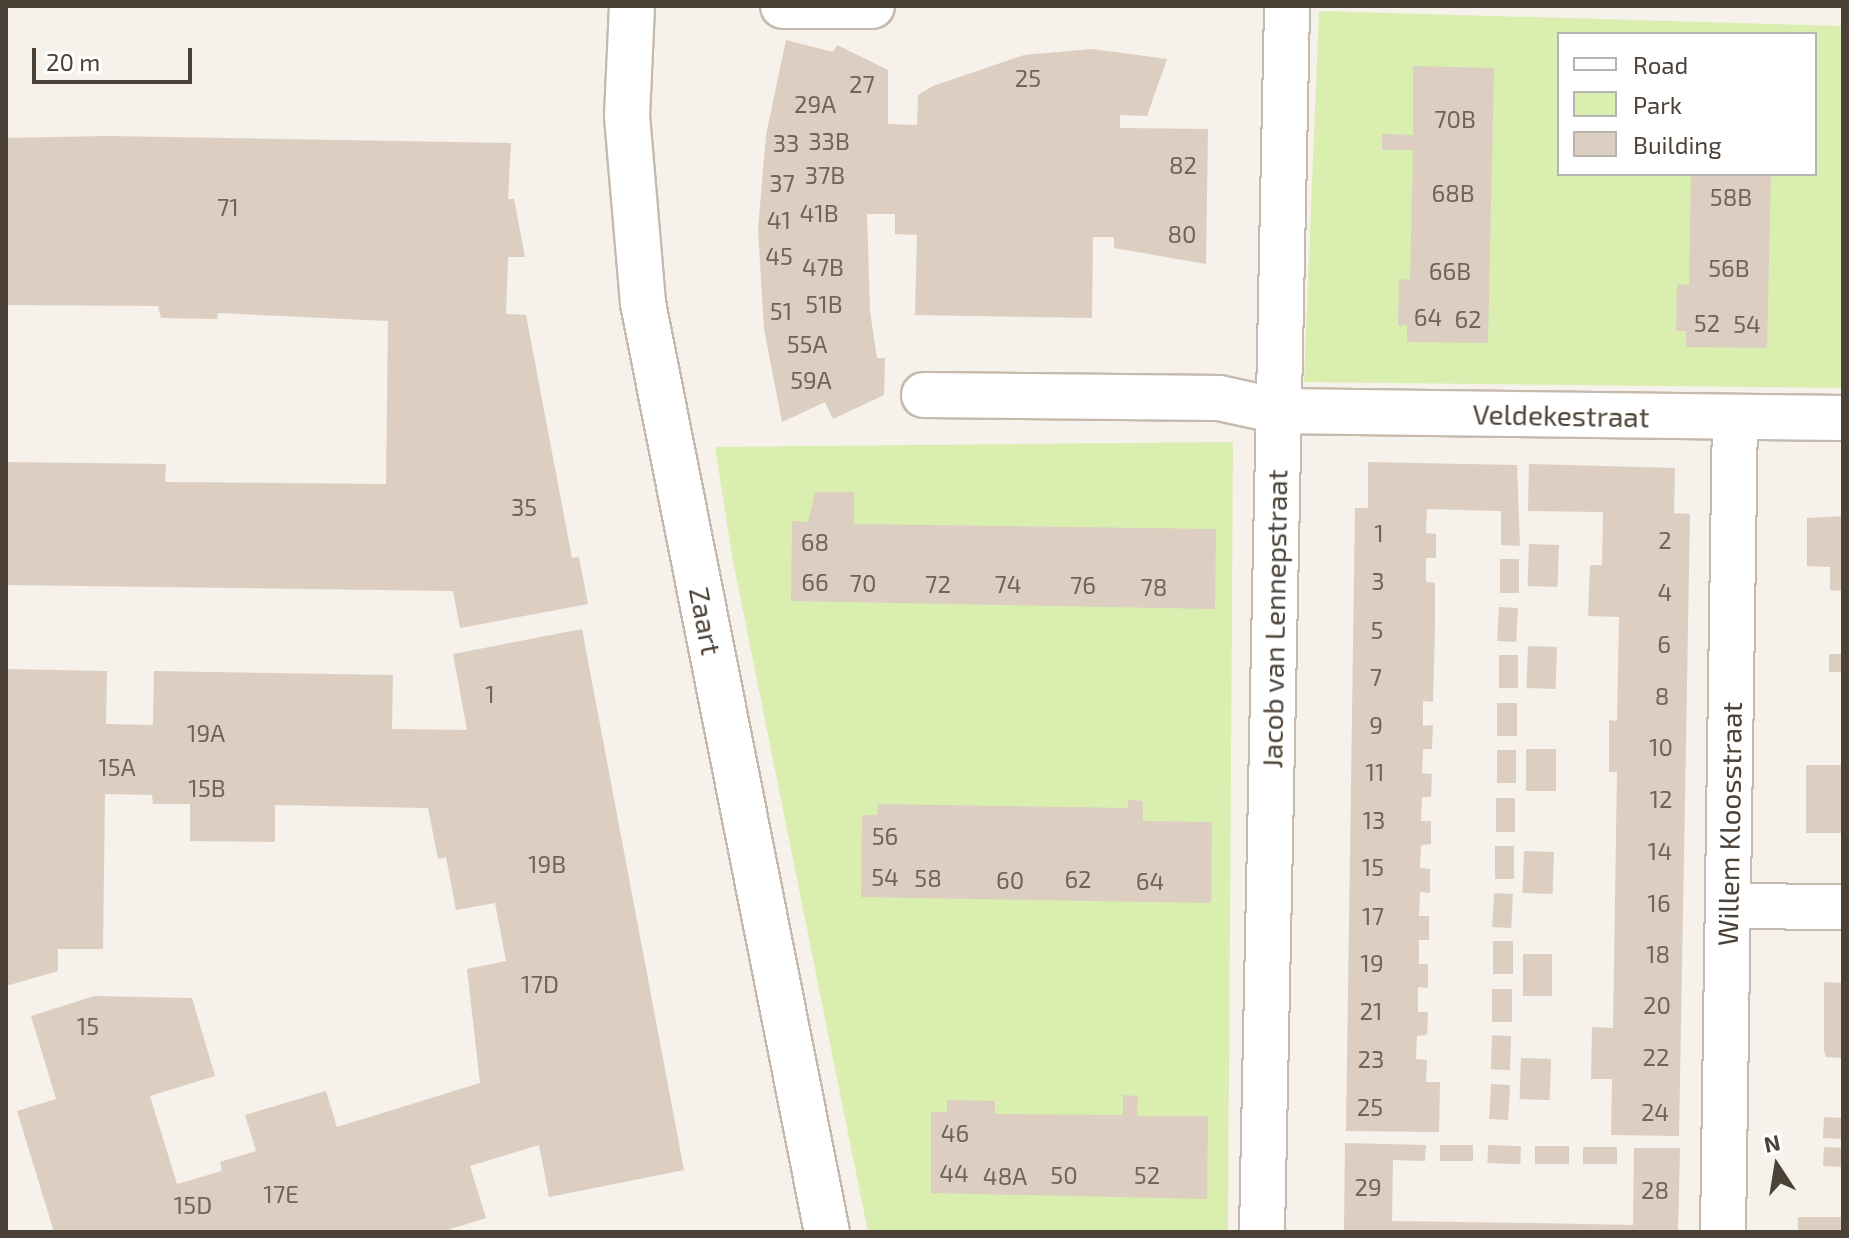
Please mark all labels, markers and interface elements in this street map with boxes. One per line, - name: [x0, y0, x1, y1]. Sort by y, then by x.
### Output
- scale bar: [36, 32, 196, 82]
- legend: [1557, 32, 1817, 176]
- text: 20 m: [46, 47, 100, 76]
- text: Road: [1633, 50, 1688, 79]
- house number: 25: [1015, 64, 1041, 92]
- house number: 27: [849, 70, 875, 98]
- house number: 29A: [794, 90, 836, 118]
- text: Park: [1633, 90, 1682, 119]
- house number: 70B: [1434, 105, 1476, 133]
- house number: 33B: [808, 127, 850, 155]
- house number: 33: [773, 129, 799, 157]
- text: Building: [1633, 130, 1722, 159]
- house number: 82: [1169, 151, 1197, 179]
- house number: 37B: [805, 161, 845, 189]
- house number: 37: [769, 169, 795, 197]
- house number: 68B: [1431, 179, 1475, 207]
- house number: 58B: [1710, 183, 1752, 211]
- house number: 71: [217, 193, 239, 221]
- house number: 41B: [799, 199, 839, 227]
- house number: 41: [767, 206, 791, 234]
- house number: 80: [1167, 220, 1197, 248]
- house number: 45: [765, 242, 793, 270]
- house number: 47B: [802, 253, 844, 281]
- house number: 56B: [1708, 254, 1750, 282]
- house number: 66B: [1429, 257, 1471, 285]
- house number: 51B: [805, 290, 843, 318]
- house number: 51: [770, 297, 792, 325]
- house number: 64: [1414, 303, 1442, 331]
- house number: 62: [1454, 305, 1482, 333]
- house number: 52: [1694, 309, 1720, 337]
- house number: 54: [1733, 310, 1761, 338]
- house number: 55A: [787, 330, 827, 358]
- house number: 59A: [790, 366, 832, 394]
- street label: Veldekestraat: [1472, 397, 1650, 433]
- street label: Jacob van Lennepstraat: [1255, 469, 1293, 769]
- house number: 35: [511, 493, 537, 521]
- house number: 1: [1374, 519, 1384, 547]
- house number: 2: [1658, 526, 1672, 554]
- house number: 68: [801, 528, 829, 556]
- house number: 3: [1371, 567, 1385, 595]
- house number: 66: [801, 568, 829, 596]
- house number: 70: [850, 569, 876, 597]
- house number: 72: [925, 570, 951, 598]
- house number: 74: [994, 570, 1022, 598]
- house number: 76: [1070, 571, 1096, 599]
- house number: 78: [1141, 573, 1167, 601]
- house number: 4: [1658, 578, 1672, 606]
- street label: Zaart: [683, 584, 729, 658]
- house number: 5: [1371, 616, 1383, 644]
- house number: 6: [1657, 630, 1671, 658]
- house number: 7: [1370, 663, 1382, 691]
- house number: 1: [485, 680, 495, 708]
- house number: 8: [1655, 682, 1669, 710]
- street label: Willem Kloosstraat: [1710, 702, 1748, 946]
- house number: 9: [1369, 711, 1383, 739]
- house number: 19A: [187, 719, 225, 747]
- house number: 10: [1649, 733, 1673, 761]
- house number: 15A: [98, 753, 136, 781]
- house number: 11: [1365, 758, 1385, 786]
- house number: 15B: [188, 774, 226, 802]
- house number: 12: [1649, 785, 1673, 813]
- house number: 13: [1363, 806, 1385, 834]
- house number: 56: [872, 822, 898, 850]
- house number: 14: [1648, 837, 1672, 865]
- house number: 19B: [528, 850, 566, 878]
- house number: 15: [1362, 853, 1384, 881]
- house number: 54: [871, 863, 899, 891]
- house number: 58: [914, 864, 942, 892]
- house number: 62: [1064, 865, 1092, 893]
- house number: 60: [996, 866, 1024, 894]
- house number: 64: [1136, 867, 1164, 895]
- house number: 16: [1647, 889, 1671, 917]
- house number: 17: [1362, 902, 1384, 930]
- house number: 18: [1646, 940, 1670, 968]
- house number: 19: [1360, 949, 1384, 977]
- house number: 17D: [521, 970, 559, 998]
- house number: 20: [1643, 991, 1671, 1019]
- house number: 21: [1359, 997, 1383, 1025]
- house number: 15: [77, 1012, 99, 1040]
- house number: 22: [1643, 1043, 1669, 1071]
- house number: 23: [1358, 1045, 1384, 1073]
- house number: 25: [1357, 1093, 1383, 1121]
- house number: 24: [1641, 1098, 1669, 1126]
- house number: 46: [941, 1119, 969, 1147]
- north arrow: [1737, 1126, 1817, 1206]
- text: N: [1762, 1128, 1782, 1157]
- house number: 44: [939, 1159, 969, 1187]
- house number: 50: [1050, 1161, 1078, 1189]
- house number: 52: [1134, 1161, 1160, 1189]
- house number: 48A: [983, 1162, 1027, 1190]
- house number: 29: [1354, 1173, 1382, 1201]
- house number: 28: [1641, 1176, 1669, 1204]
- house number: 17E: [263, 1180, 299, 1208]
- house number: 15D: [174, 1191, 212, 1219]

